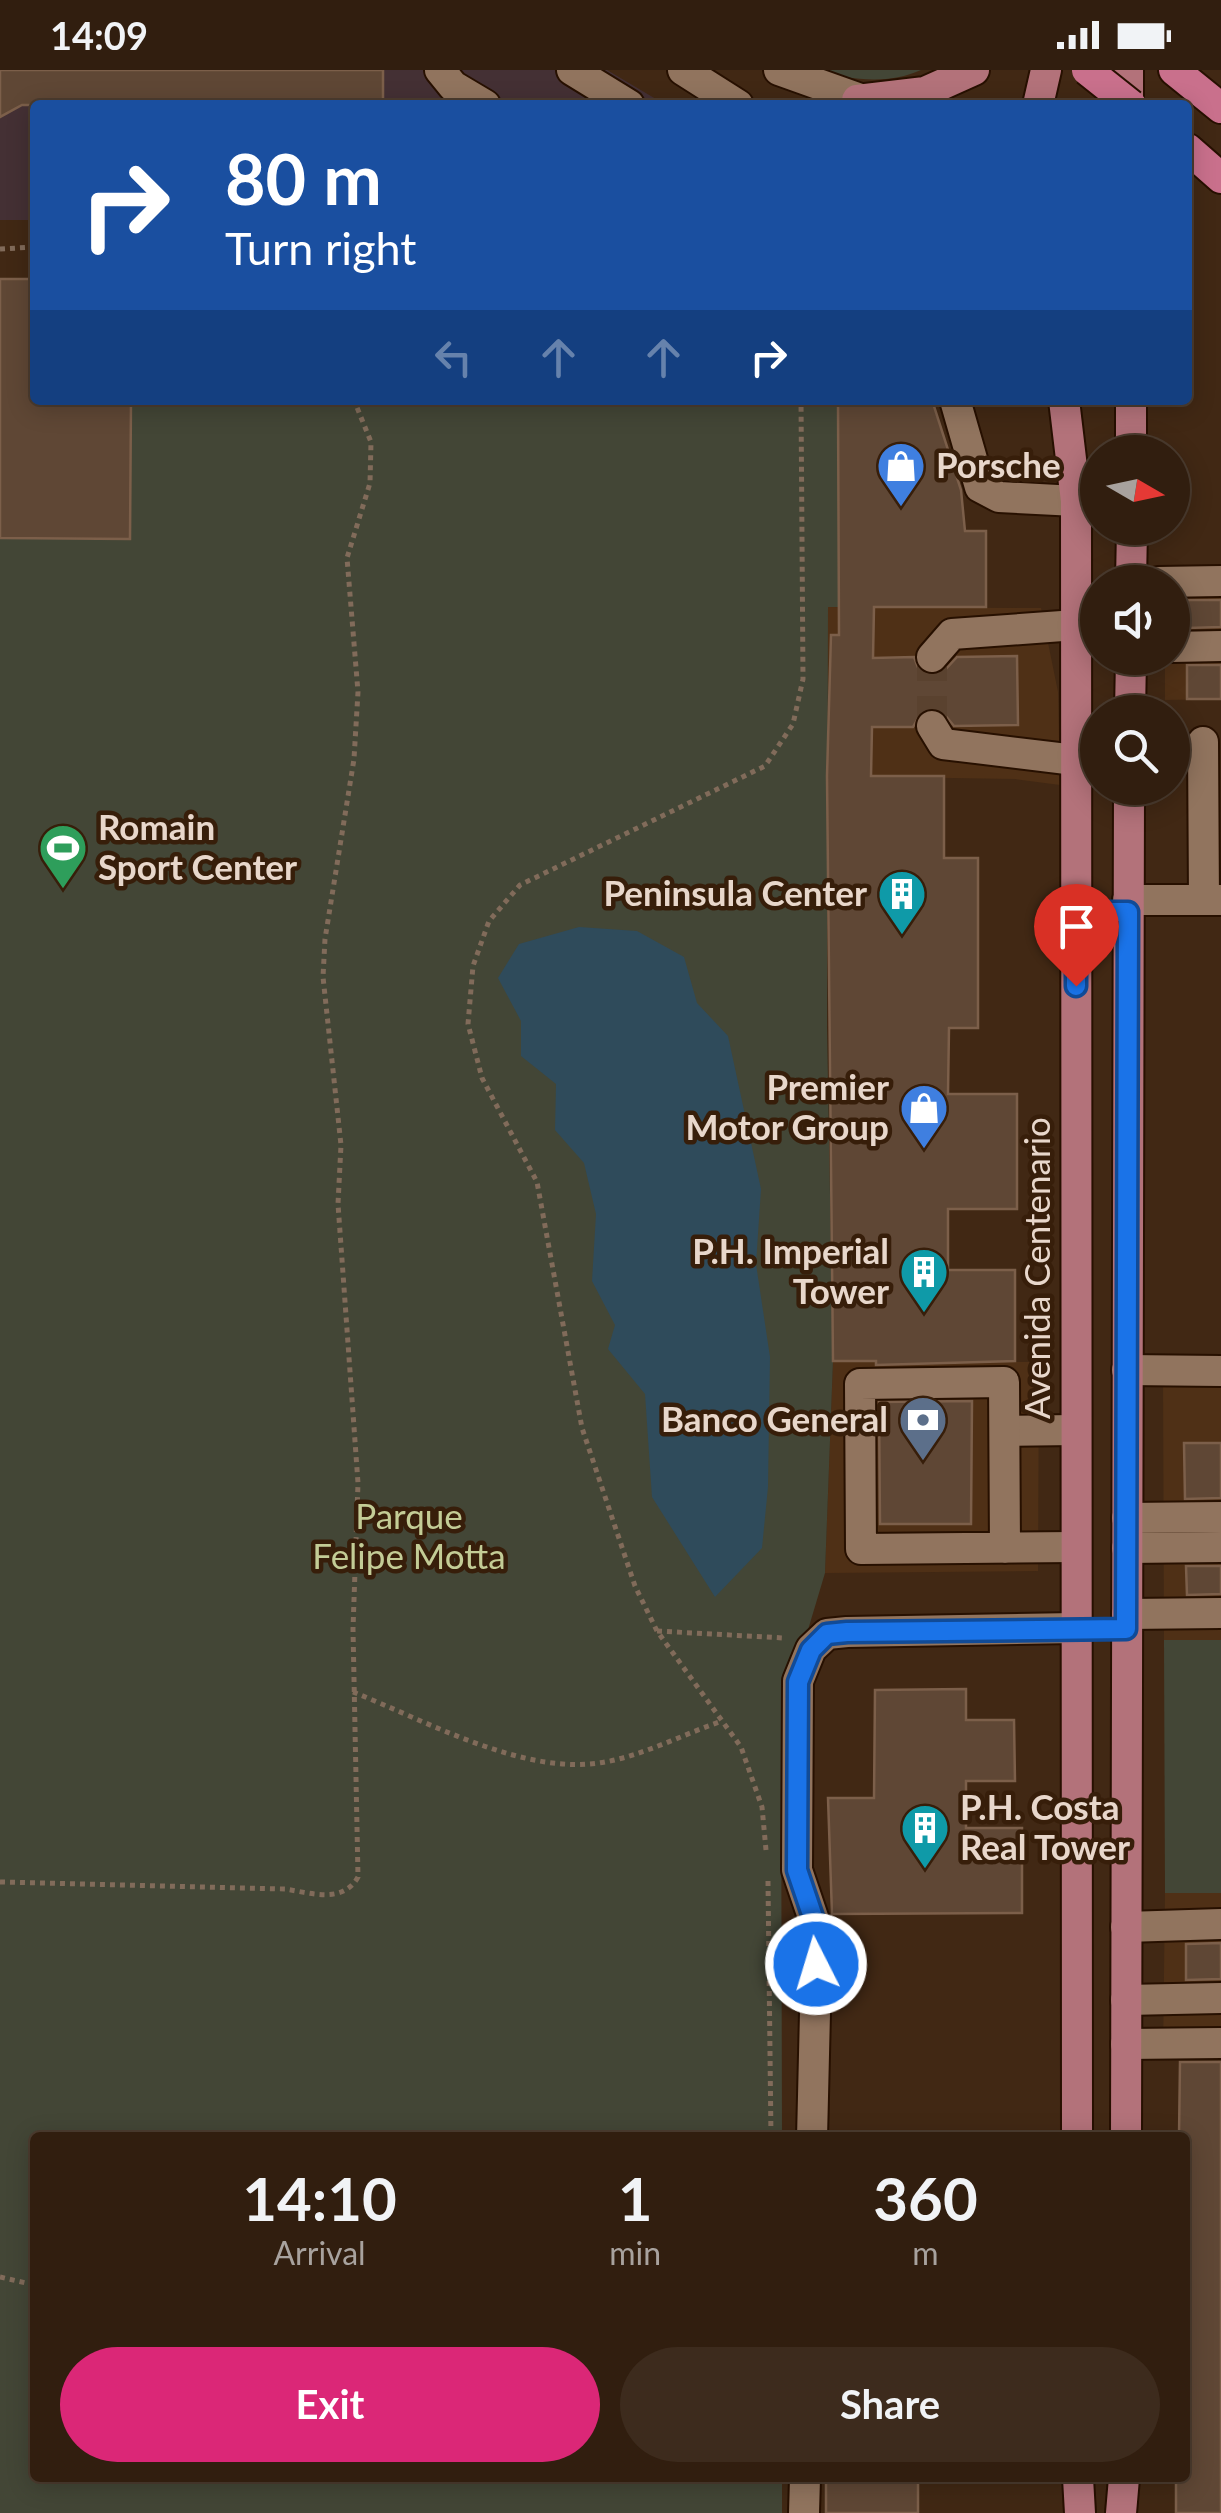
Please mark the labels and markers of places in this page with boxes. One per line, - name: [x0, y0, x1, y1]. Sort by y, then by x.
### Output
- shop icon: Porsche: [875, 440, 927, 508]
- place label: Porsche: [936, 443, 1061, 485]
- place label: Romain Sport Center: [98, 805, 297, 887]
- sports icon: Romain Sport Center: [37, 822, 89, 890]
- building icon: Peninsula Center: [876, 868, 928, 936]
- place label: Peninsula Center: [603, 871, 867, 913]
- pin: [1034, 884, 1119, 987]
- place label: Premier Motor Group: [685, 1065, 889, 1147]
- shop icon: Premier Motor Group: [898, 1082, 950, 1150]
- place label: P.H. Imperial Tower: [692, 1229, 889, 1311]
- building icon: P.H. Imperial Tower: [898, 1246, 950, 1314]
- bank icon: Banco General: [897, 1394, 949, 1462]
- place label: Banco General: [661, 1397, 888, 1439]
- place label: P.H. Costa Real Tower: [960, 1785, 1130, 1867]
- building icon: P.H. Costa Real Tower: [899, 1802, 951, 1870]

